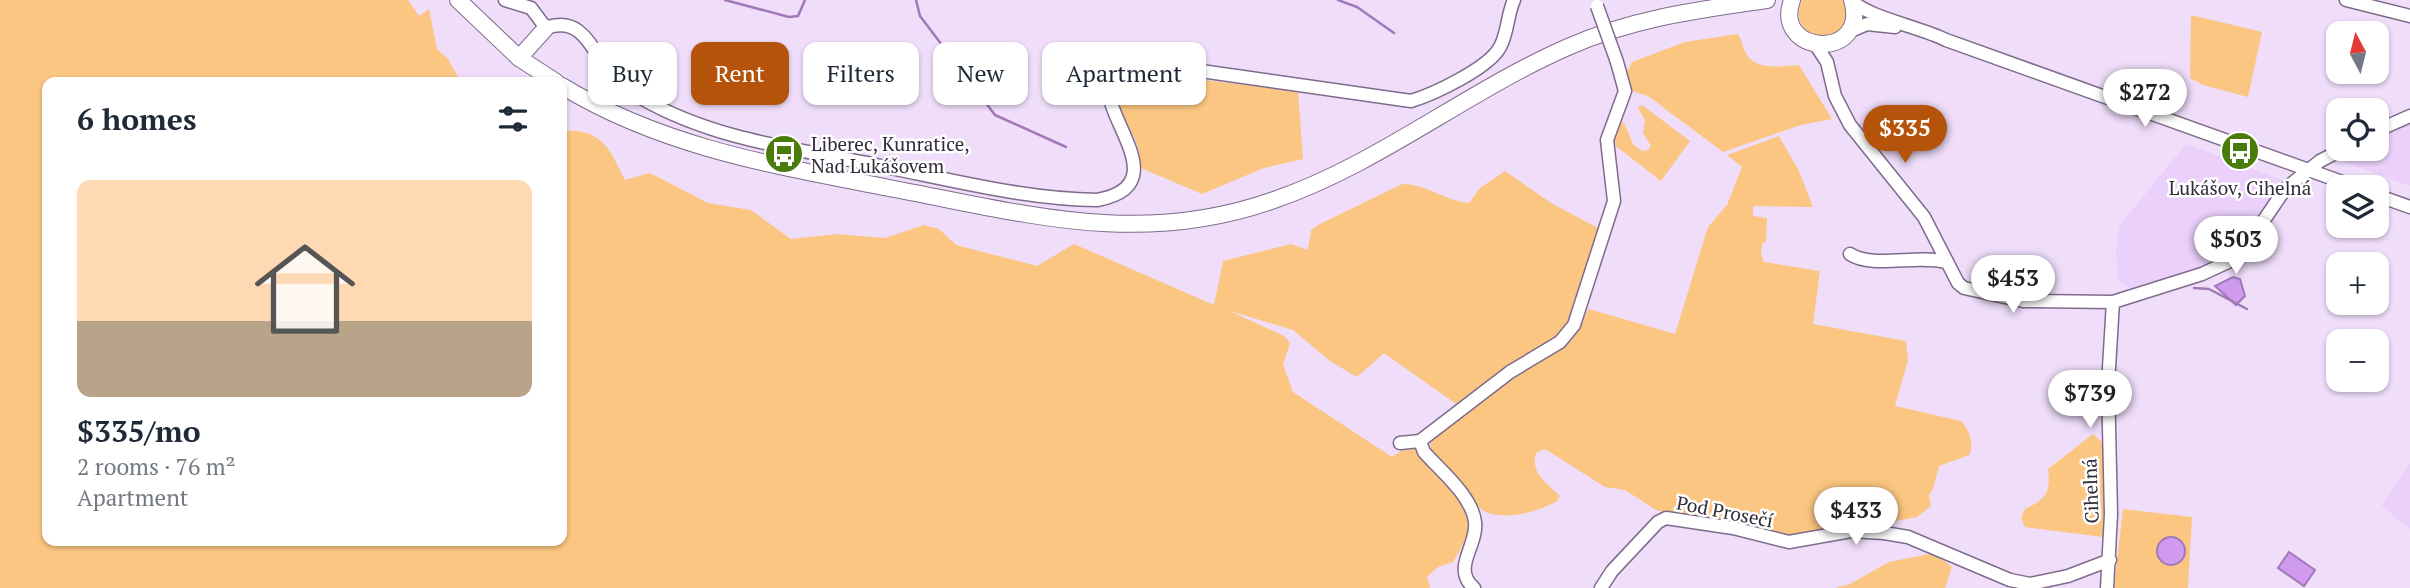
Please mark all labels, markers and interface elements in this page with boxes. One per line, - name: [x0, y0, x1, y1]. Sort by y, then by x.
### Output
- north arrow: [2326, 21, 2389, 84]
- map controls: [2326, 21, 2389, 392]
- chip: Buy: [588, 42, 677, 105]
- chip: Rent: [691, 42, 789, 105]
- chip: Filters: [803, 42, 919, 105]
- chip: New: [933, 42, 1028, 105]
- chip: Apartment: [1042, 42, 1206, 105]
- pin: $272: [2104, 69, 2186, 129]
- text: $272: [2119, 76, 2171, 107]
- button: locate: [2326, 98, 2389, 161]
- text: 6 homes: [77, 99, 196, 139]
- icon: filters: [494, 100, 532, 138]
- pin: $335: [1864, 106, 1946, 165]
- text: $335: [1879, 112, 1931, 143]
- bus stop icon: Lukášov, Cihelná: [2219, 130, 2261, 172]
- place label: Liberec, Kunratice, Nad Lukášovem: [811, 131, 970, 178]
- bus stop icon: Liberec, Kunratice, Nad Lukášovem: [763, 133, 805, 175]
- place label: Lukášov, Cihelná: [2169, 175, 2312, 200]
- button: layers: [2326, 175, 2389, 238]
- pin: $503: [2195, 216, 2277, 276]
- text: $503: [2210, 223, 2262, 254]
- icon: home: [242, 226, 368, 352]
- button: +: [2326, 252, 2389, 315]
- pin: $453: [1972, 256, 2054, 315]
- text: $453: [1987, 262, 2039, 293]
- button: −: [2326, 329, 2389, 392]
- pin: $739: [2049, 370, 2131, 430]
- text: $739: [2064, 377, 2116, 408]
- text: $335/mo: [77, 411, 201, 451]
- text: 2 rooms · 76 m²: [77, 451, 236, 482]
- street label: Cihelná: [2076, 458, 2104, 524]
- text: Apartment: [77, 482, 188, 513]
- pin: $433: [1815, 488, 1897, 547]
- street label: Pod Prosečí: [1675, 489, 1776, 533]
- text: $433: [1830, 494, 1882, 525]

